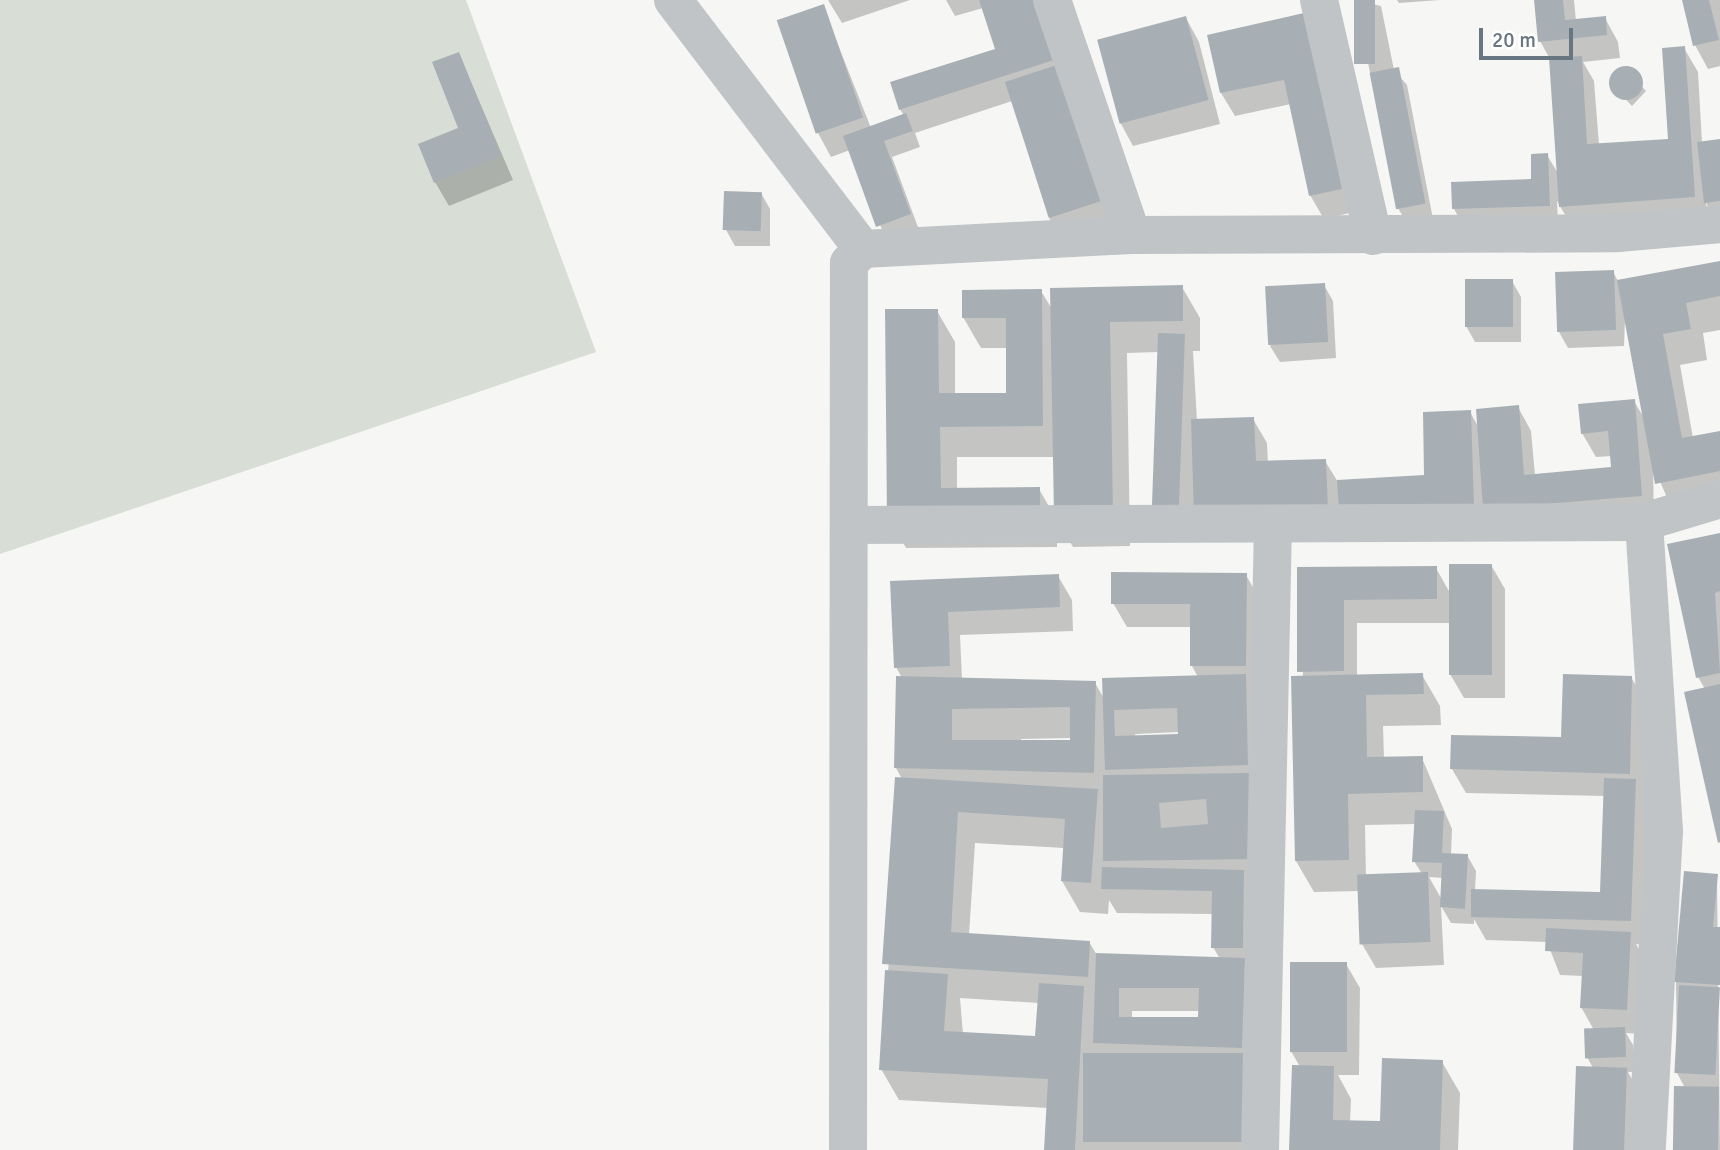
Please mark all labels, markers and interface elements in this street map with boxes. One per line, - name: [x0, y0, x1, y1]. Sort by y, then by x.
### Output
- scale bar: [1482, 14, 1576, 58]
- text: 20 m: [1492, 27, 1536, 53]

